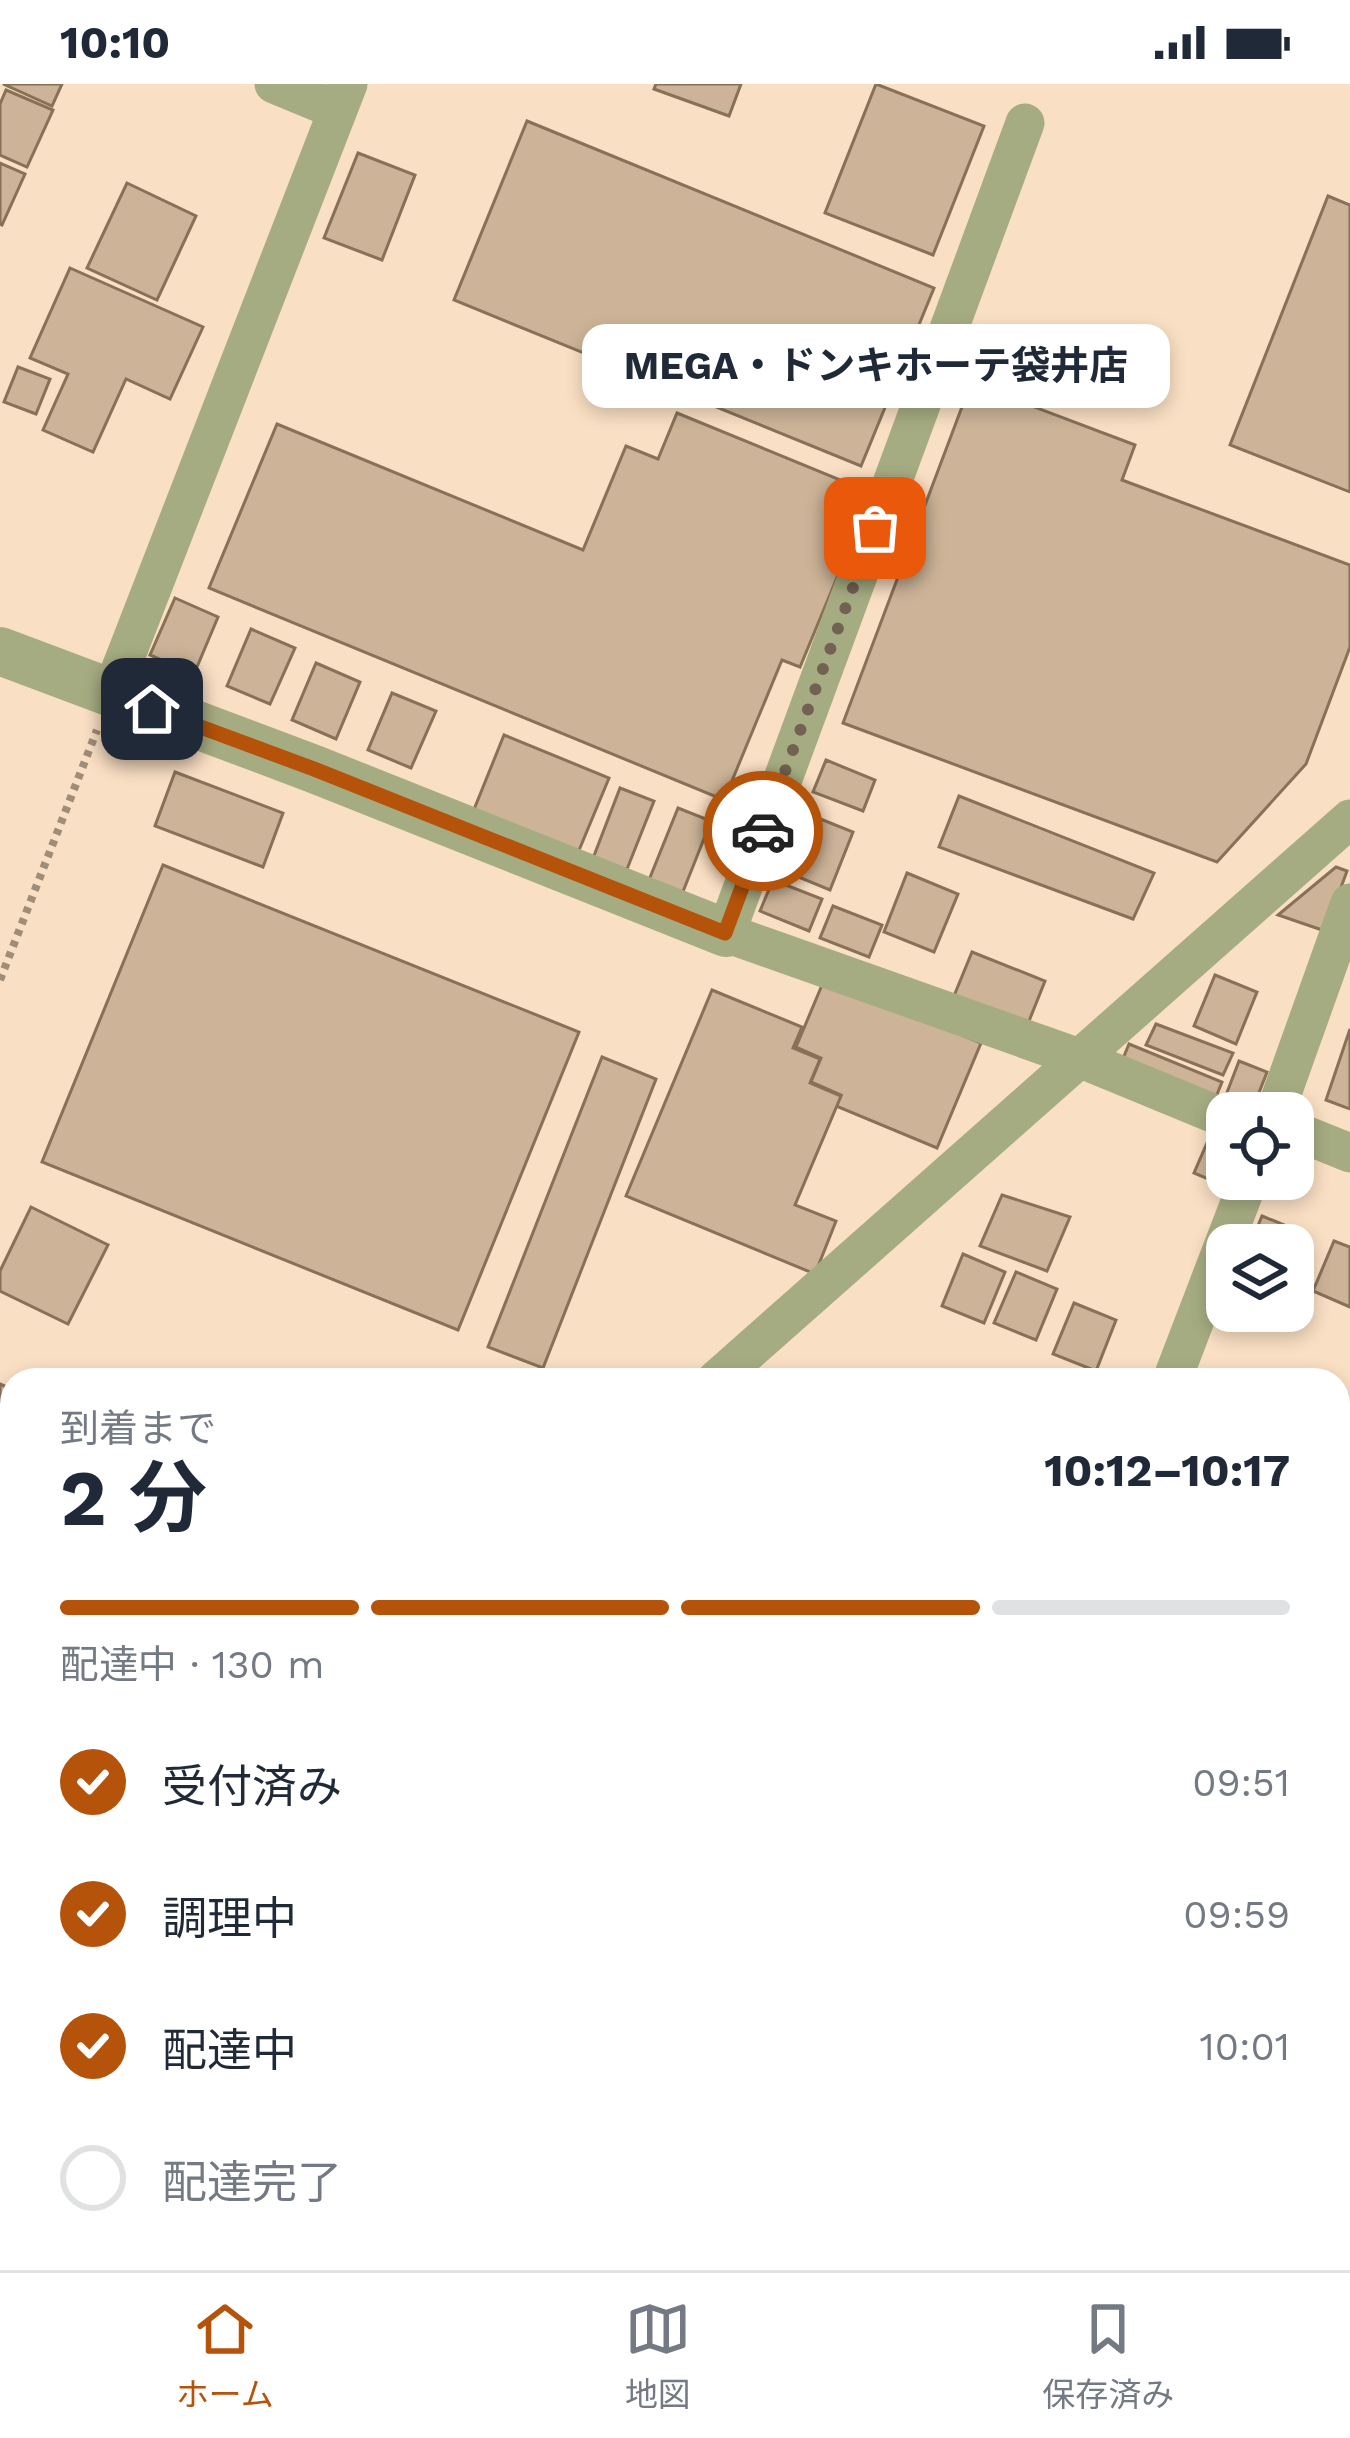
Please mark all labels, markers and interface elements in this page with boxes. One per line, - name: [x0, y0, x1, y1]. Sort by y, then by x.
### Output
- text: 10:10: [60, 16, 170, 69]
- callout: MEGA・ドンキホーテ袋井店: [581, 324, 1169, 408]
- text: MEGA・ドンキホーテ袋井店: [624, 343, 1128, 388]
- pin: [824, 477, 926, 579]
- icon: bag: [842, 495, 908, 561]
- pin: [101, 658, 203, 760]
- icon: home: [119, 676, 185, 742]
- courier: [703, 771, 823, 891]
- icon: car: [730, 798, 796, 864]
- map controls: [1206, 1092, 1314, 1332]
- button: locate: [1206, 1092, 1314, 1200]
- button: layers: [1206, 1224, 1314, 1332]
- text: 到着まで: [60, 1406, 216, 1451]
- text: 10:12–10:17: [1044, 1444, 1290, 1497]
- text: 2 分: [60, 1452, 207, 1544]
- text: 配達中 · 130 m: [60, 1642, 324, 1687]
- icon: check: [60, 1749, 126, 1815]
- text: 受付済み: [162, 1760, 342, 1813]
- text: 09:51: [1192, 1760, 1290, 1805]
- icon: check: [60, 1881, 126, 1947]
- text: 調理中: [162, 1892, 297, 1945]
- text: 09:59: [1183, 1892, 1290, 1937]
- icon: check: [60, 2013, 126, 2079]
- text: 配達中: [162, 2024, 297, 2077]
- text: 10:01: [1200, 2024, 1290, 2069]
- text: 配達完了: [162, 2156, 342, 2209]
- tab: ホーム: [176, 2296, 274, 2416]
- tab: 地図: [625, 2296, 691, 2416]
- tab: 保存済み: [1042, 2296, 1174, 2416]

